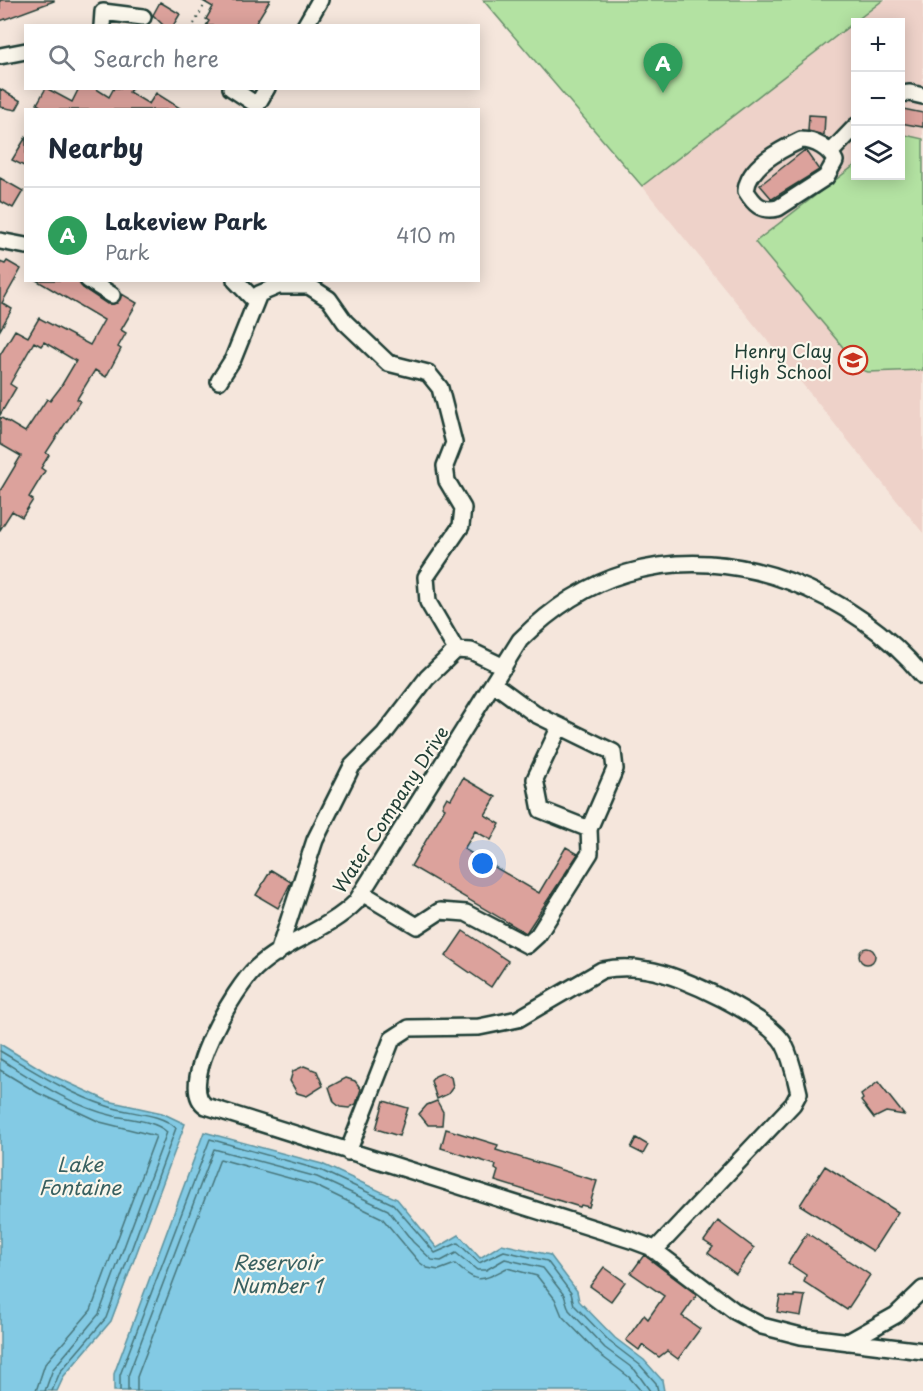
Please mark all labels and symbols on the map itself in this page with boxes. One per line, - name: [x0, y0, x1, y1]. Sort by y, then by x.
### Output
- pin: A: [644, 44, 682, 93]
- place label: Henry Clay High School: [730, 337, 832, 385]
- school or university icon: Henry Clay High School: [837, 344, 869, 376]
- street label: Water Company Drive: [326, 720, 454, 898]
- your location: [468, 849, 497, 878]
- water label: Lake Fontaine: [39, 1149, 122, 1202]
- water label: Reservoir Number 1: [232, 1247, 325, 1300]

